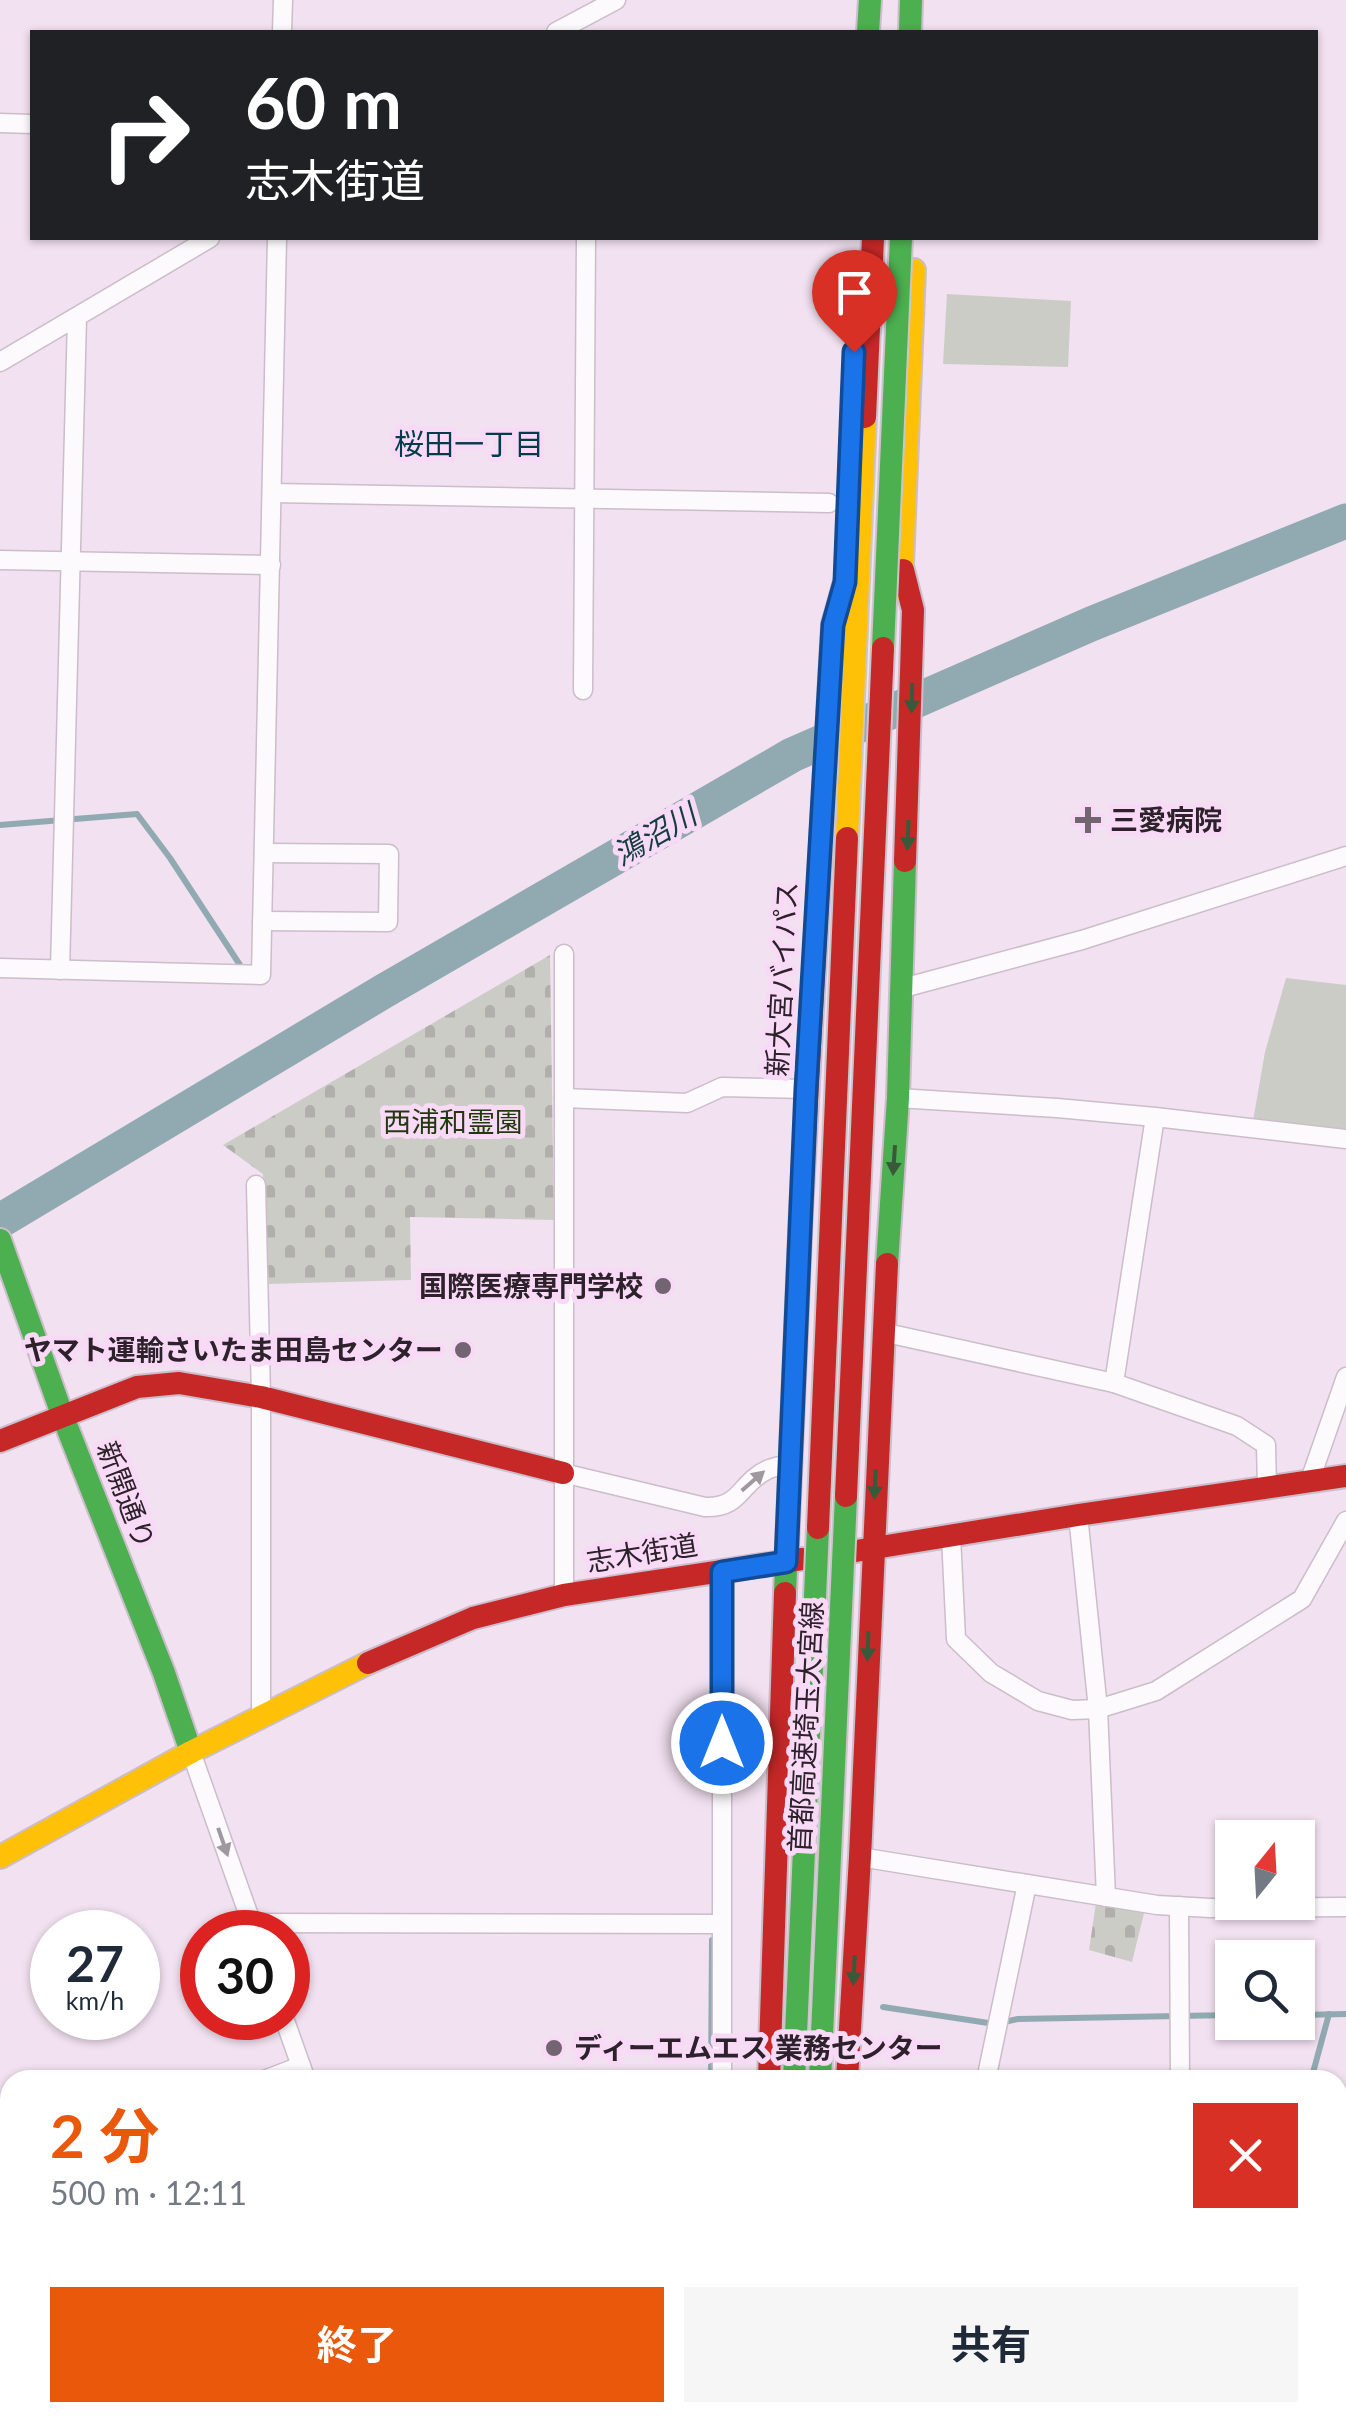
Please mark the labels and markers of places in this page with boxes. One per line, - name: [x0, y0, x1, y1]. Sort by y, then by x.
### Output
- pin: [812, 250, 897, 353]
- place label: 三愛病院: [1110, 802, 1222, 836]
- marker: 三愛病院: [1075, 807, 1101, 833]
- place label: 国際医療専門学校: [419, 1268, 643, 1302]
- marker: 国際医療専門学校: [652, 1275, 674, 1297]
- place label: ヤマト運輸さいたま田島センター: [24, 1332, 443, 1366]
- marker: ヤマト運輸さいたま田島センター: [452, 1339, 474, 1361]
- place label: ディーエムエス 業務センター: [574, 2030, 943, 2064]
- marker: ディーエムエス 業務センター: [543, 2037, 565, 2059]

